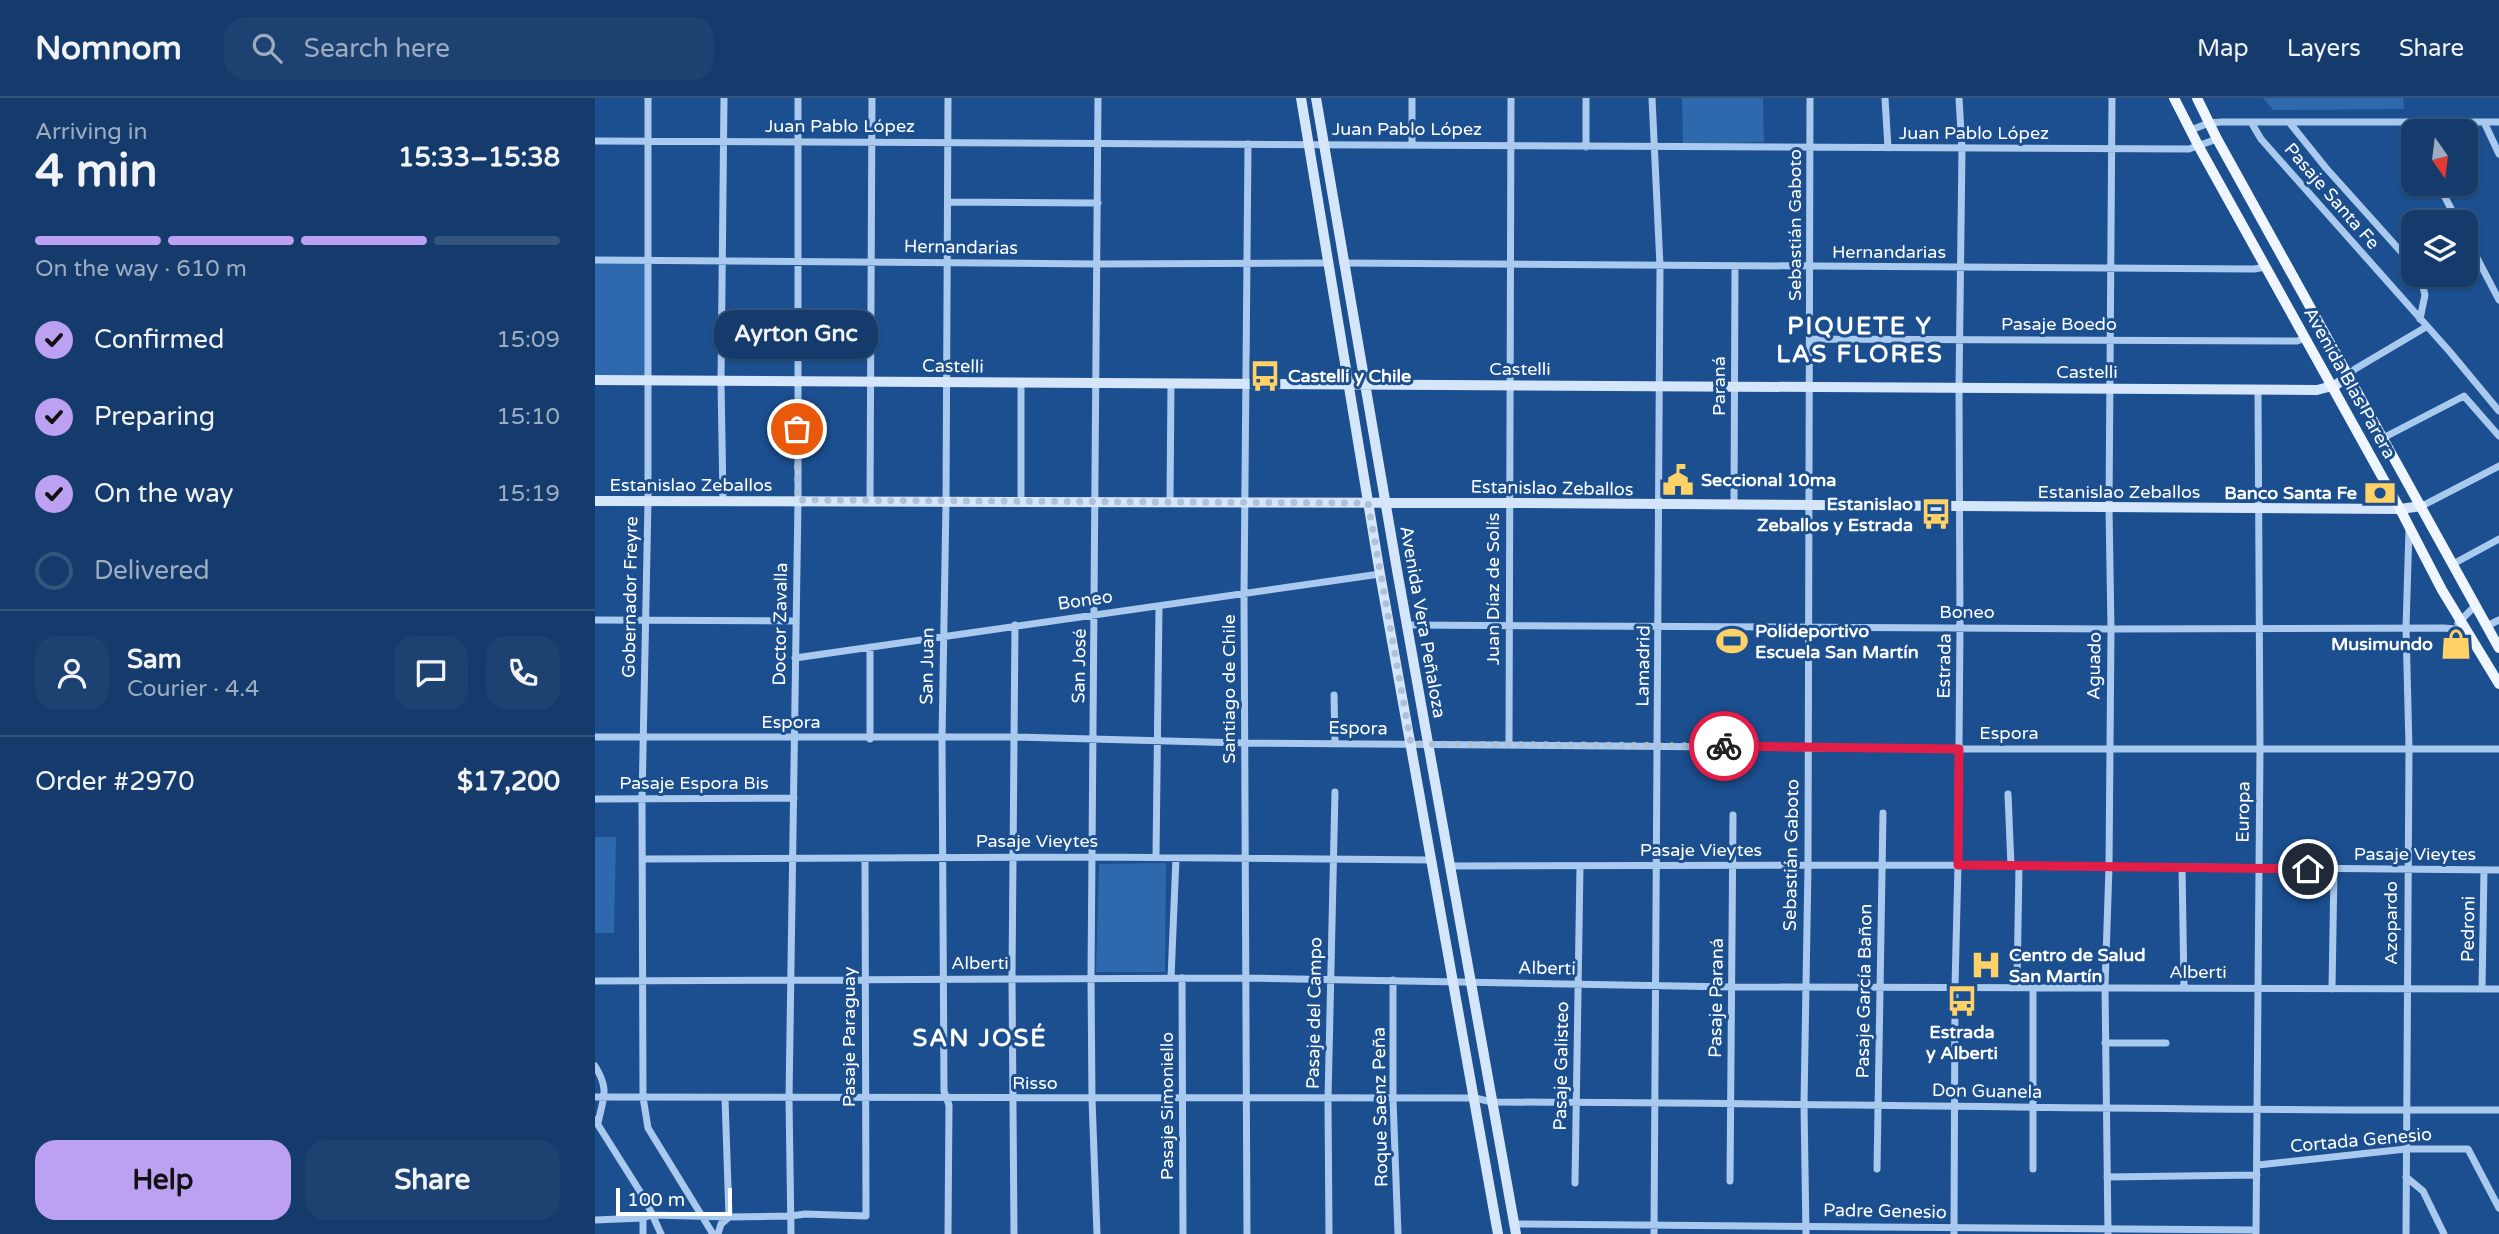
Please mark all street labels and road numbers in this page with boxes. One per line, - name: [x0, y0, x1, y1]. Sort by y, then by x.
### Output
- street label: Juan Pablo López: [765, 115, 915, 137]
- street label: Juan Pablo López: [1332, 118, 1482, 140]
- street label: Juan Pablo López: [1899, 122, 2049, 144]
- street label: Pasaje Santa Fe: [2280, 138, 2384, 254]
- street label: Sebastián Gaboto: [1784, 149, 1806, 301]
- street label: Hernandarias: [904, 235, 1018, 259]
- street label: Hernandarias: [1832, 241, 1946, 263]
- street label: Avenida Blas Parera: [2299, 303, 2401, 463]
- street label: Pasaje Boedo: [2001, 313, 2117, 335]
- street label: Castelli: [922, 354, 984, 378]
- street label: Paraná: [1708, 356, 1730, 416]
- street label: Castelli: [1489, 358, 1551, 380]
- street label: Castelli: [2056, 361, 2118, 383]
- street label: Estanislao Zeballos: [610, 474, 772, 496]
- street label: Estanislao Zeballos: [1470, 476, 1634, 500]
- street label: Estanislao Zeballos: [2038, 481, 2200, 503]
- street label: Juan Díaz de Solís: [1482, 513, 1504, 665]
- street label: Gobernador Freyre: [618, 516, 642, 678]
- street label: Avenida Vera Peñaloza: [1395, 524, 1451, 720]
- street label: Doctor Zavalla: [768, 562, 792, 686]
- street label: Boneo: [1056, 585, 1114, 615]
- street label: Boneo: [1939, 601, 1995, 623]
- street label: Santiago de Chile: [1218, 614, 1240, 764]
- street label: Lamadrid: [1631, 625, 1655, 707]
- street label: San Juan: [915, 627, 939, 705]
- street label: San José: [1067, 628, 1091, 704]
- street label: Aguado: [2082, 632, 2106, 700]
- street label: Estrada: [1932, 633, 1956, 699]
- street label: Espora: [761, 711, 821, 733]
- street label: Espora: [1328, 716, 1388, 740]
- street label: Espora: [1979, 722, 2039, 744]
- street label: Pasaje Espora Bis: [619, 772, 769, 794]
- street label: Sebastián Gaboto: [1779, 779, 1803, 931]
- street label: Europa: [2231, 781, 2255, 843]
- street label: Pasaje Vieytes: [976, 830, 1098, 852]
- street label: Pasaje Vieytes: [1640, 839, 1762, 861]
- street label: Pasaje Vieytes: [2354, 843, 2476, 865]
- street label: Azopardo: [2380, 881, 2402, 965]
- street label: Pedroni: [2456, 896, 2480, 962]
- street label: Pasaje García Bañon: [1851, 904, 1877, 1078]
- street label: Pasaje del Campo: [1302, 937, 1326, 1089]
- street label: Pasaje Paraná: [1704, 938, 1728, 1058]
- street label: Alberti: [951, 952, 1009, 974]
- street label: Alberti: [1518, 956, 1576, 980]
- street label: Alberti: [2169, 961, 2227, 983]
- street label: Pasaje Paraguay: [838, 966, 860, 1107]
- street label: Pasaje Galisteo: [1549, 1001, 1573, 1131]
- street label: Roque Saenz Peña: [1368, 1027, 1392, 1187]
- street label: Pasaje Simoniello: [1156, 1032, 1178, 1180]
- street label: Risso: [1012, 1072, 1058, 1094]
- street label: Don Guanela: [1932, 1079, 2042, 1103]
- street label: Cortada Genesio: [2289, 1123, 2433, 1157]
- street label: Padre Genesio: [1823, 1199, 1947, 1223]

